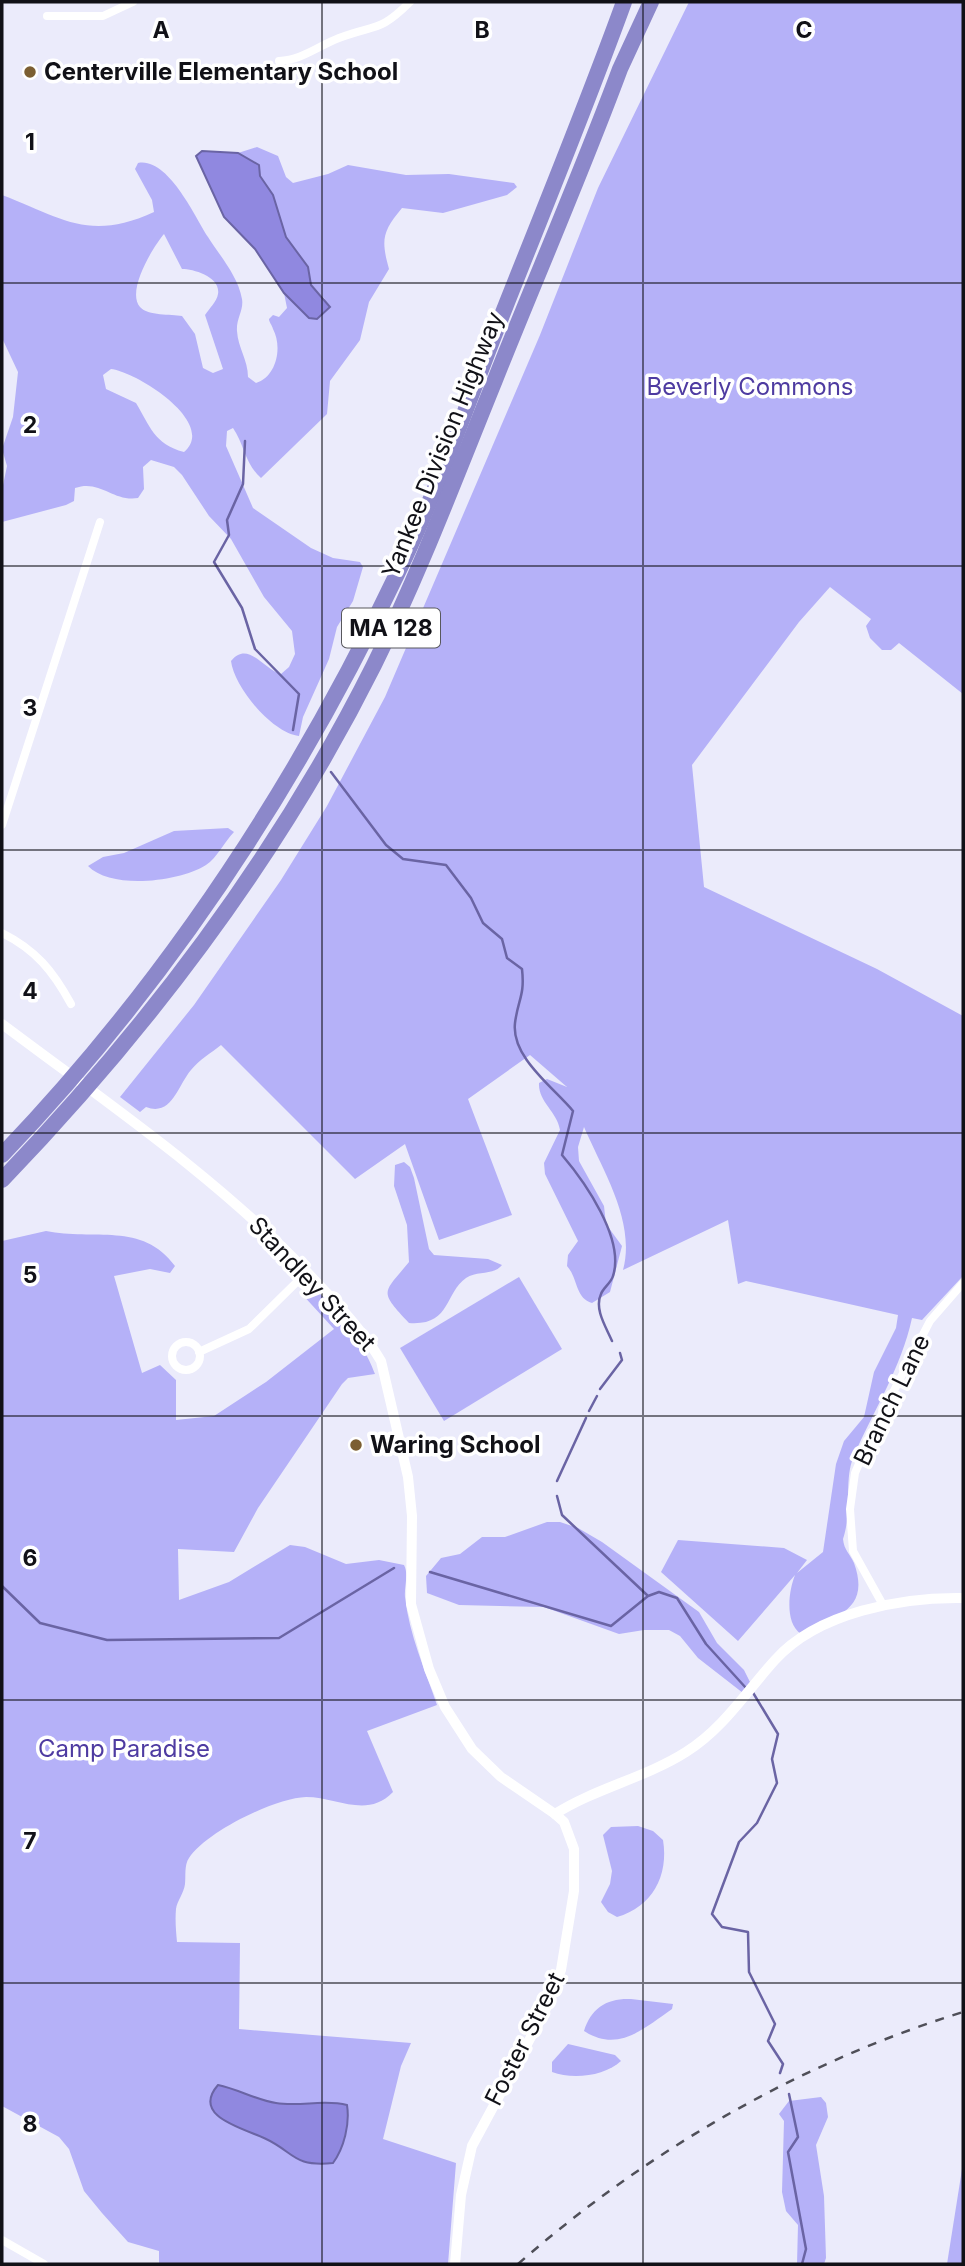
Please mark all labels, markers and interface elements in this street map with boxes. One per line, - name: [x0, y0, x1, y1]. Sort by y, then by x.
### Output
- text: A: [152, 16, 170, 44]
- text: B: [474, 16, 490, 44]
- text: C: [795, 16, 813, 44]
- place label: Centerville Elementary School: [44, 57, 398, 86]
- marker: Centerville Elementary School: [22, 64, 38, 80]
- text: 1: [25, 128, 35, 156]
- street label: Yankee Division Highway: [376, 307, 509, 582]
- park label: Beverly Commons: [646, 372, 854, 401]
- text: 2: [23, 411, 37, 439]
- road number: MA 128: [342, 608, 440, 648]
- text: 3: [23, 694, 37, 722]
- text: 4: [22, 977, 38, 1005]
- street label: Standley Street: [243, 1211, 382, 1357]
- text: 5: [23, 1261, 37, 1289]
- street label: Branch Lane: [847, 1329, 936, 1470]
- place label: Waring School: [370, 1430, 540, 1459]
- marker: Waring School: [348, 1437, 364, 1453]
- text: 6: [23, 1544, 37, 1572]
- park label: Camp Paradise: [38, 1734, 210, 1763]
- text: 7: [23, 1827, 37, 1855]
- street label: Foster Street: [479, 1967, 571, 2110]
- text: 8: [23, 2110, 37, 2138]

